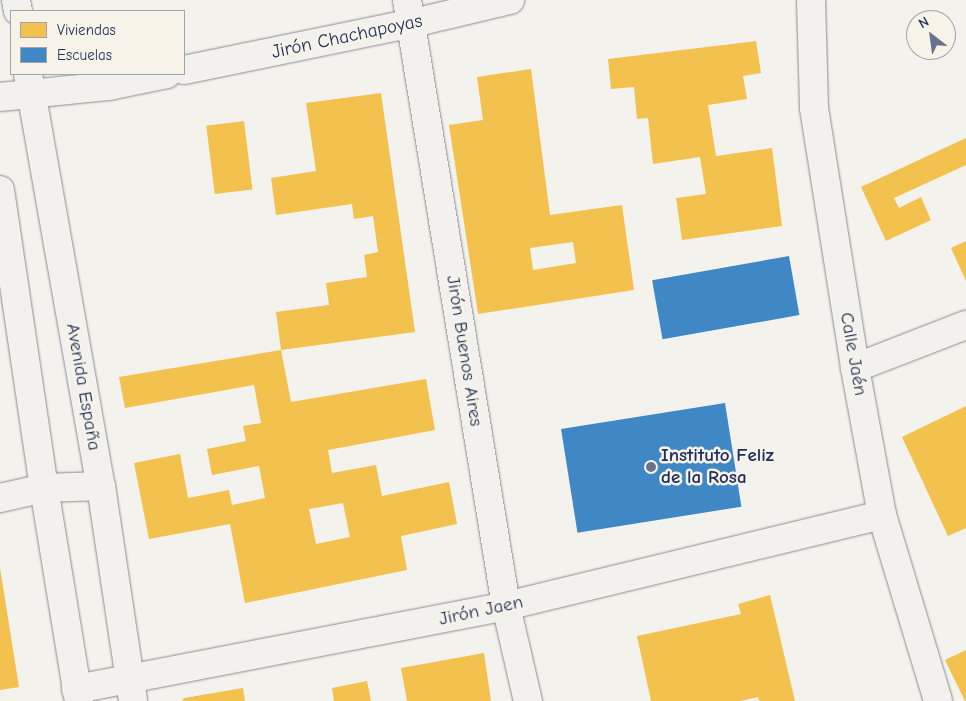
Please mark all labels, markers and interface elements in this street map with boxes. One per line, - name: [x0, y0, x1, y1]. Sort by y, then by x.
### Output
- legend: [10, 10, 185, 75]
- street label: Jirón Chachapoyas: [269, 10, 425, 64]
- north arrow: [906, 10, 956, 60]
- text: N: [916, 13, 932, 32]
- text: Viviendas: [57, 21, 116, 39]
- text: Escuelas: [57, 46, 112, 64]
- street label: Jirón Buenos Aires: [441, 274, 487, 428]
- street label: Calle Jaén: [834, 311, 872, 397]
- street label: Avenida España: [61, 322, 105, 452]
- place label: Instituto Feliz de la Rosa: [661, 445, 774, 489]
- marker: Instituto Feliz de la Rosa: [645, 461, 657, 473]
- street label: Jirón Jaen: [437, 591, 525, 631]

